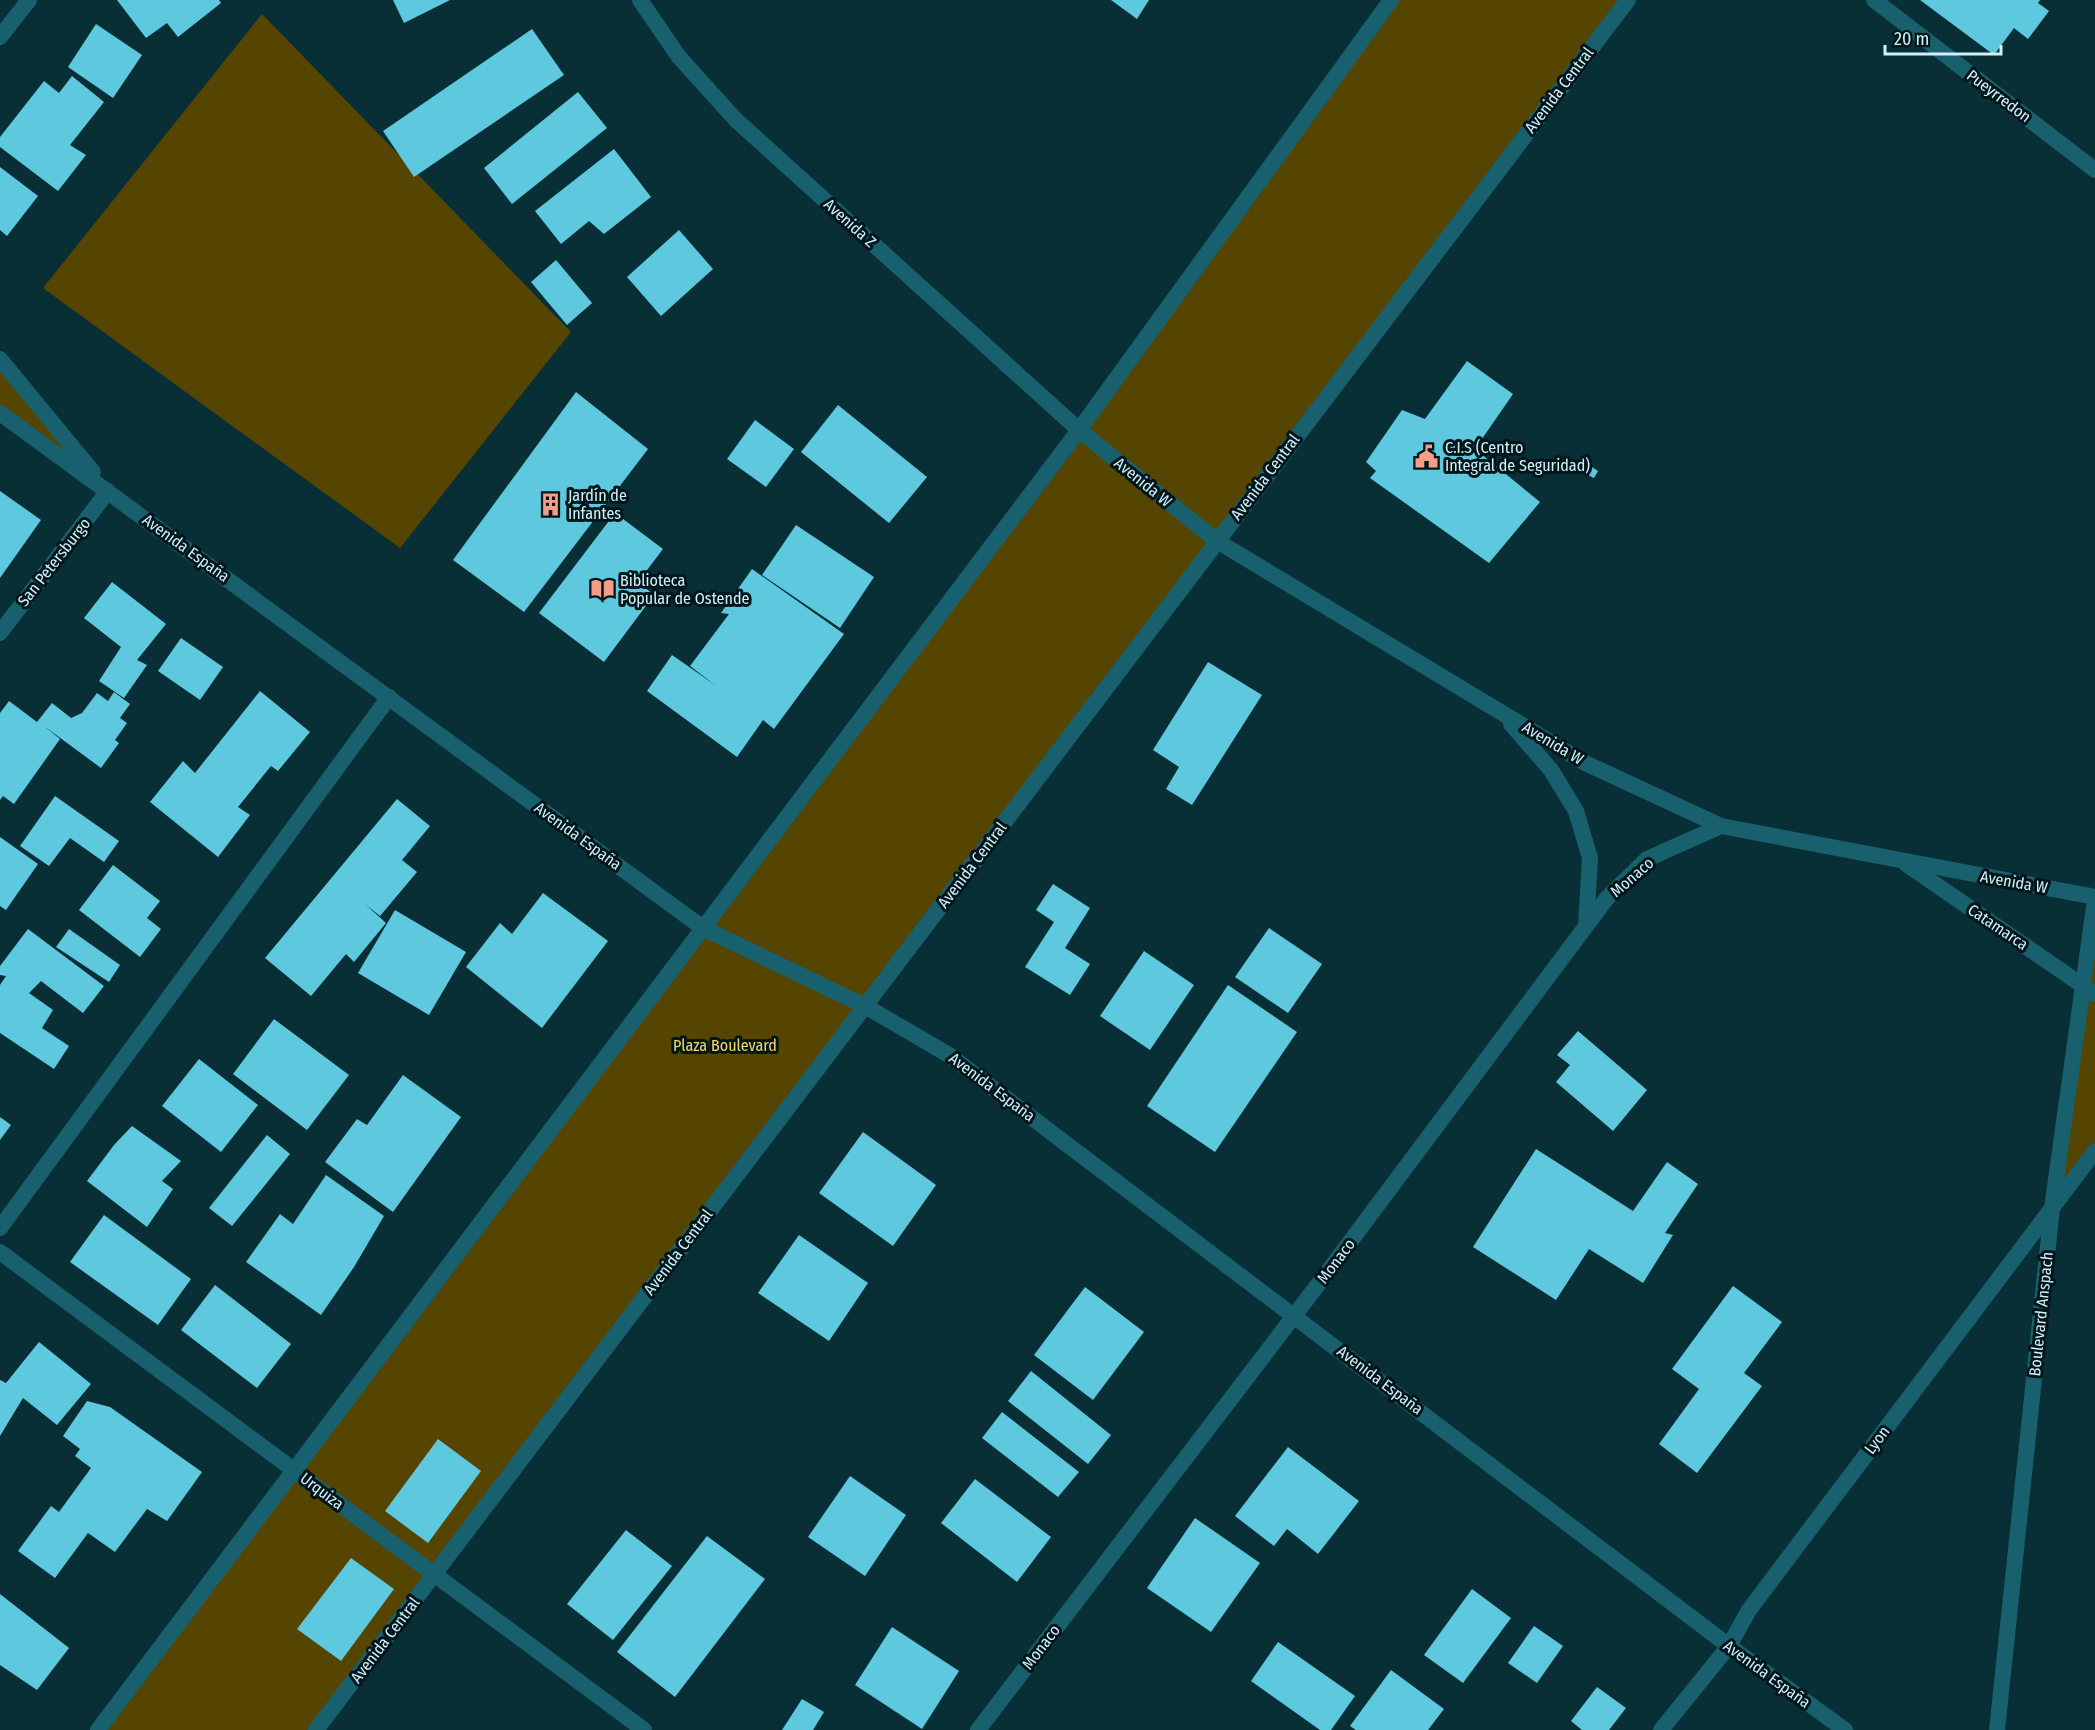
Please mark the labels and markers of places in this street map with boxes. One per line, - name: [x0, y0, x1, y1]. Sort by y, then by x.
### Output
- place label: C.I.S (Centro Integral de Seguridad): [1445, 438, 1590, 475]
- public building icon: C.I.S (Centro Integral de Seguridad): [1414, 443, 1440, 469]
- place label: Jardín de Infantes: [568, 486, 627, 523]
- building icon: Jardín de Infantes: [537, 491, 563, 517]
- place label: Biblioteca Popular de Ostende: [620, 571, 750, 608]
- library icon: Biblioteca Popular de Ostende: [589, 576, 615, 602]

